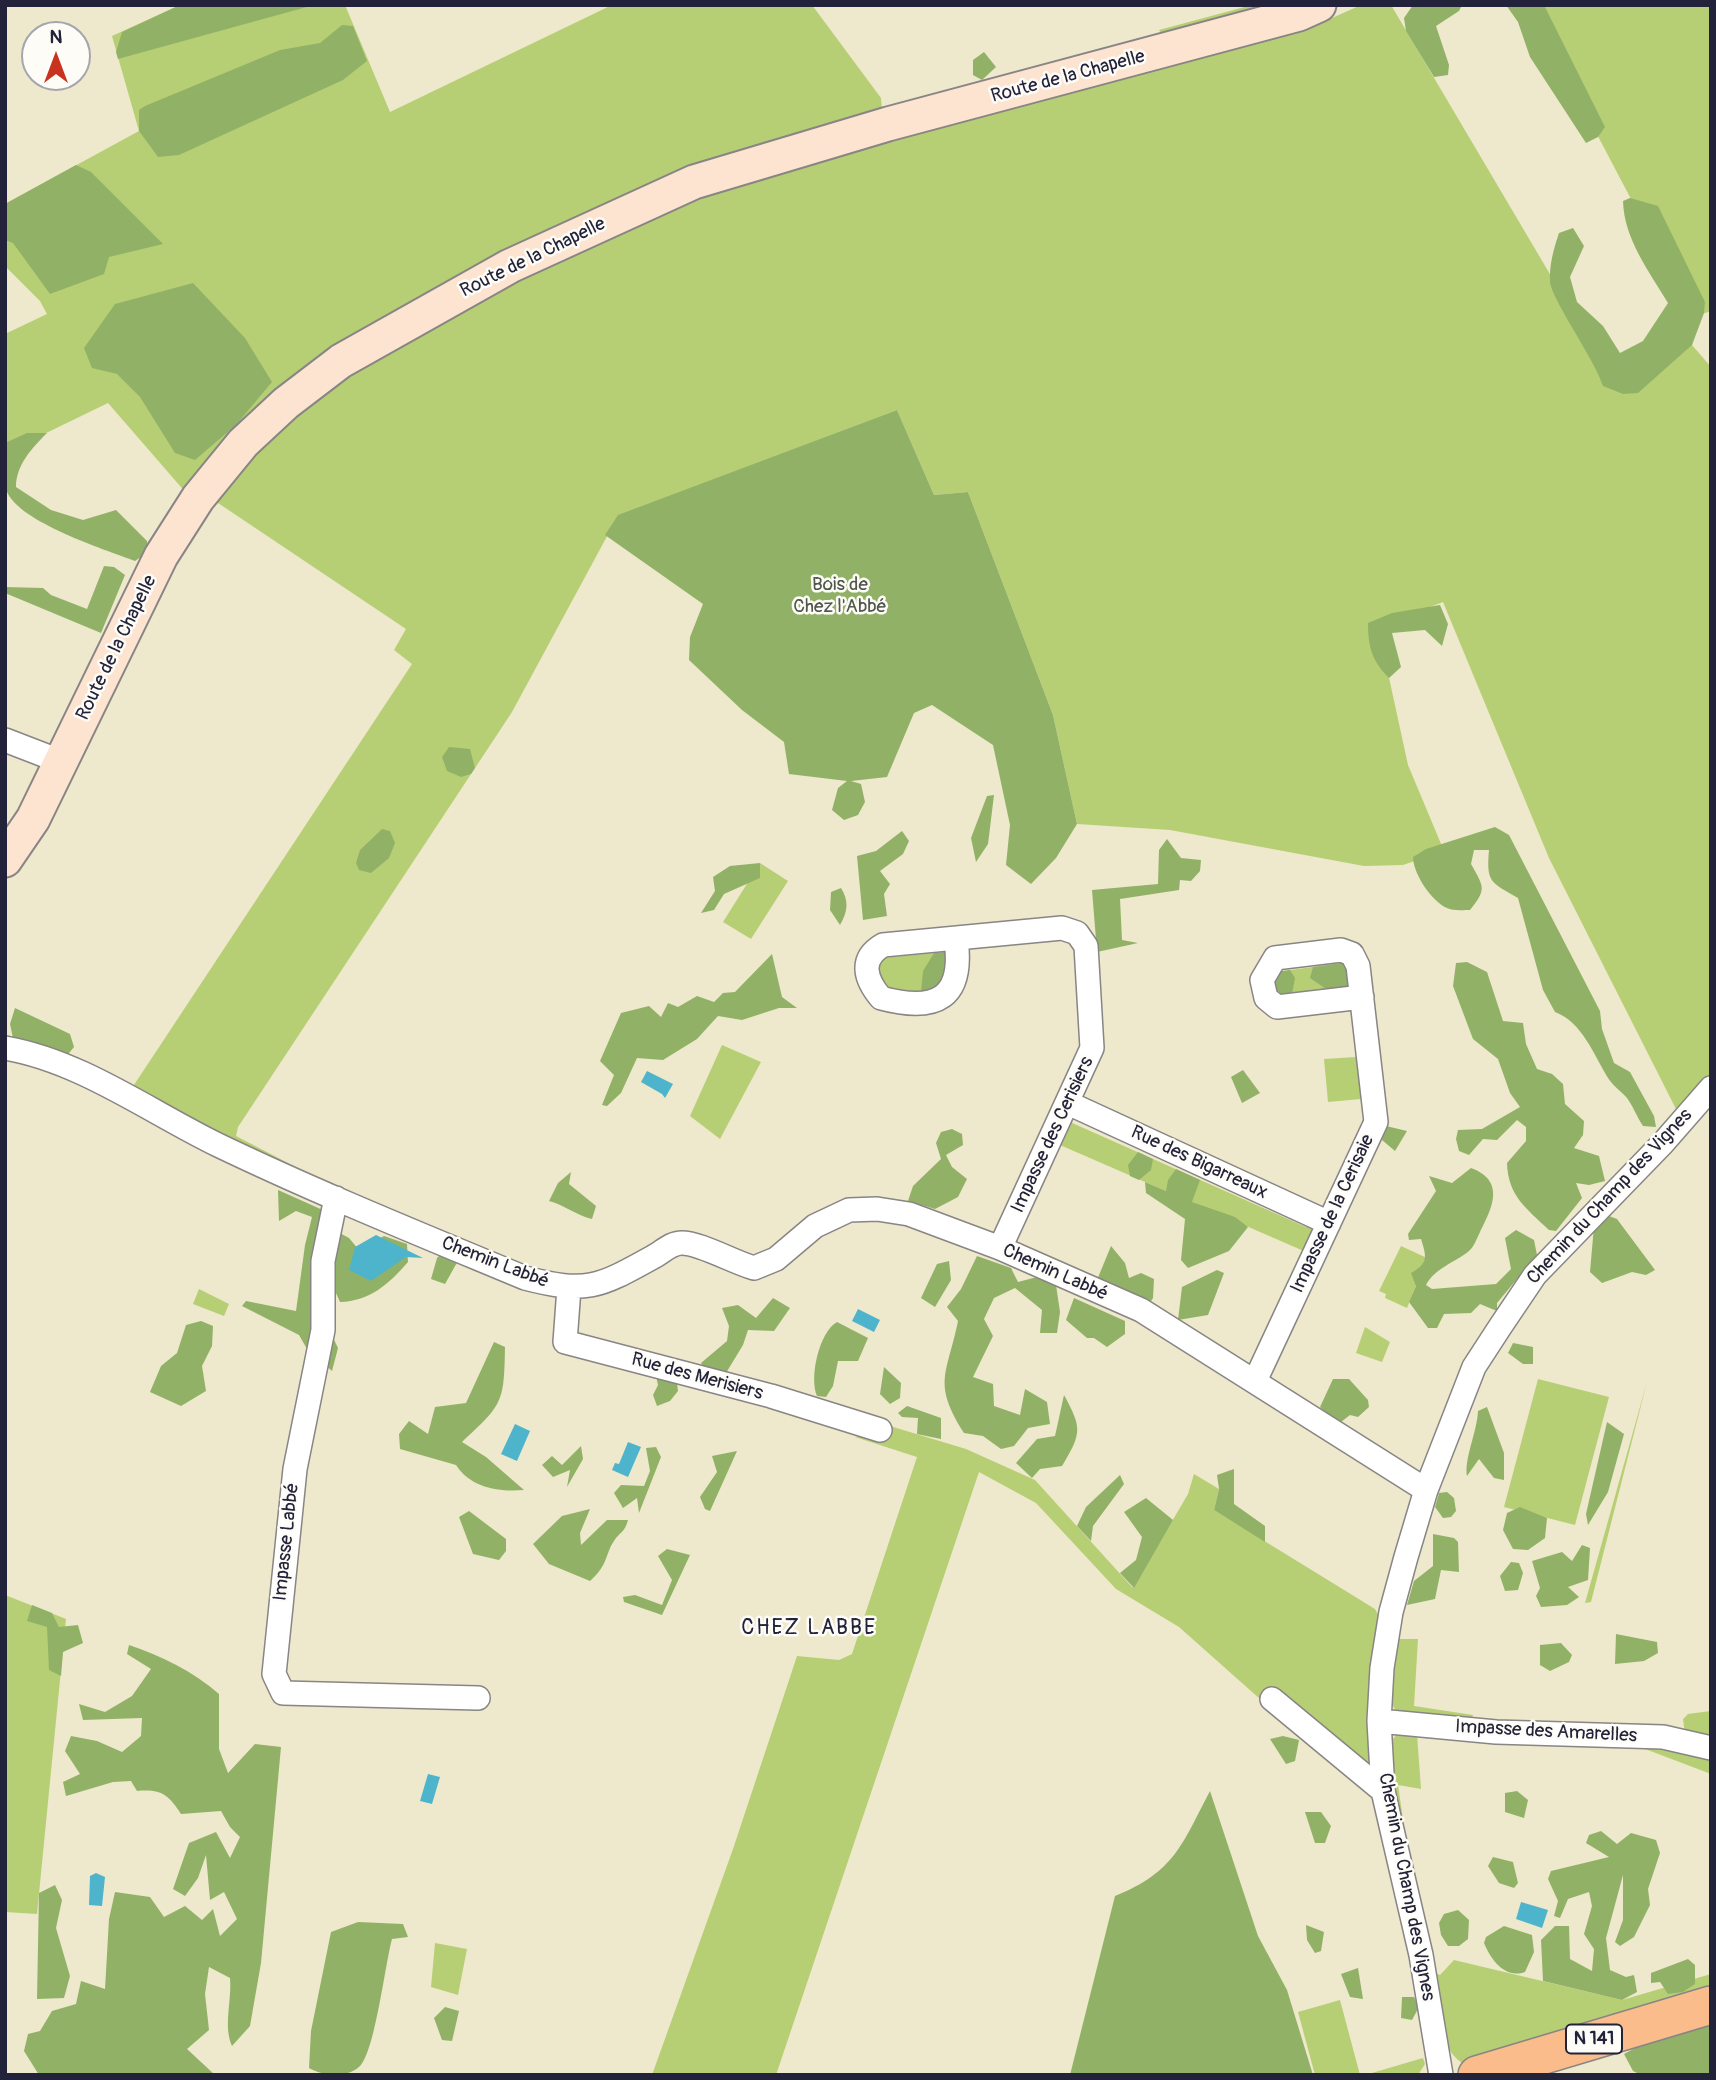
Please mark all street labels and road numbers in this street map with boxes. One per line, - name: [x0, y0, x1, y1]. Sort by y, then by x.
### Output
- street label: Route de la Chapelle: [988, 45, 1148, 109]
- street label: Route de la Chapelle: [457, 213, 609, 303]
- street label: Route de la Chapelle: [72, 572, 162, 724]
- street label: Impasse des Cerisiers: [1007, 1053, 1099, 1217]
- street label: Chemin du Champ des Vignes: [1523, 1105, 1697, 1289]
- street label: Rue des Bigarreaux: [1127, 1121, 1271, 1205]
- street label: Impasse de la Cerisaie: [1286, 1131, 1380, 1297]
- street label: Chemin Labbé: [438, 1232, 552, 1294]
- street label: Chemin Labbé: [999, 1240, 1111, 1306]
- street label: Rue des Merisiers: [629, 1348, 765, 1406]
- street label: Impasse Labbé: [269, 1482, 305, 1602]
- street label: Impasse des Amarelles: [1454, 1716, 1638, 1748]
- street label: Chemin du Champ des Vignes: [1373, 1771, 1439, 2003]
- road number: N 141: [1566, 2024, 1622, 2054]

